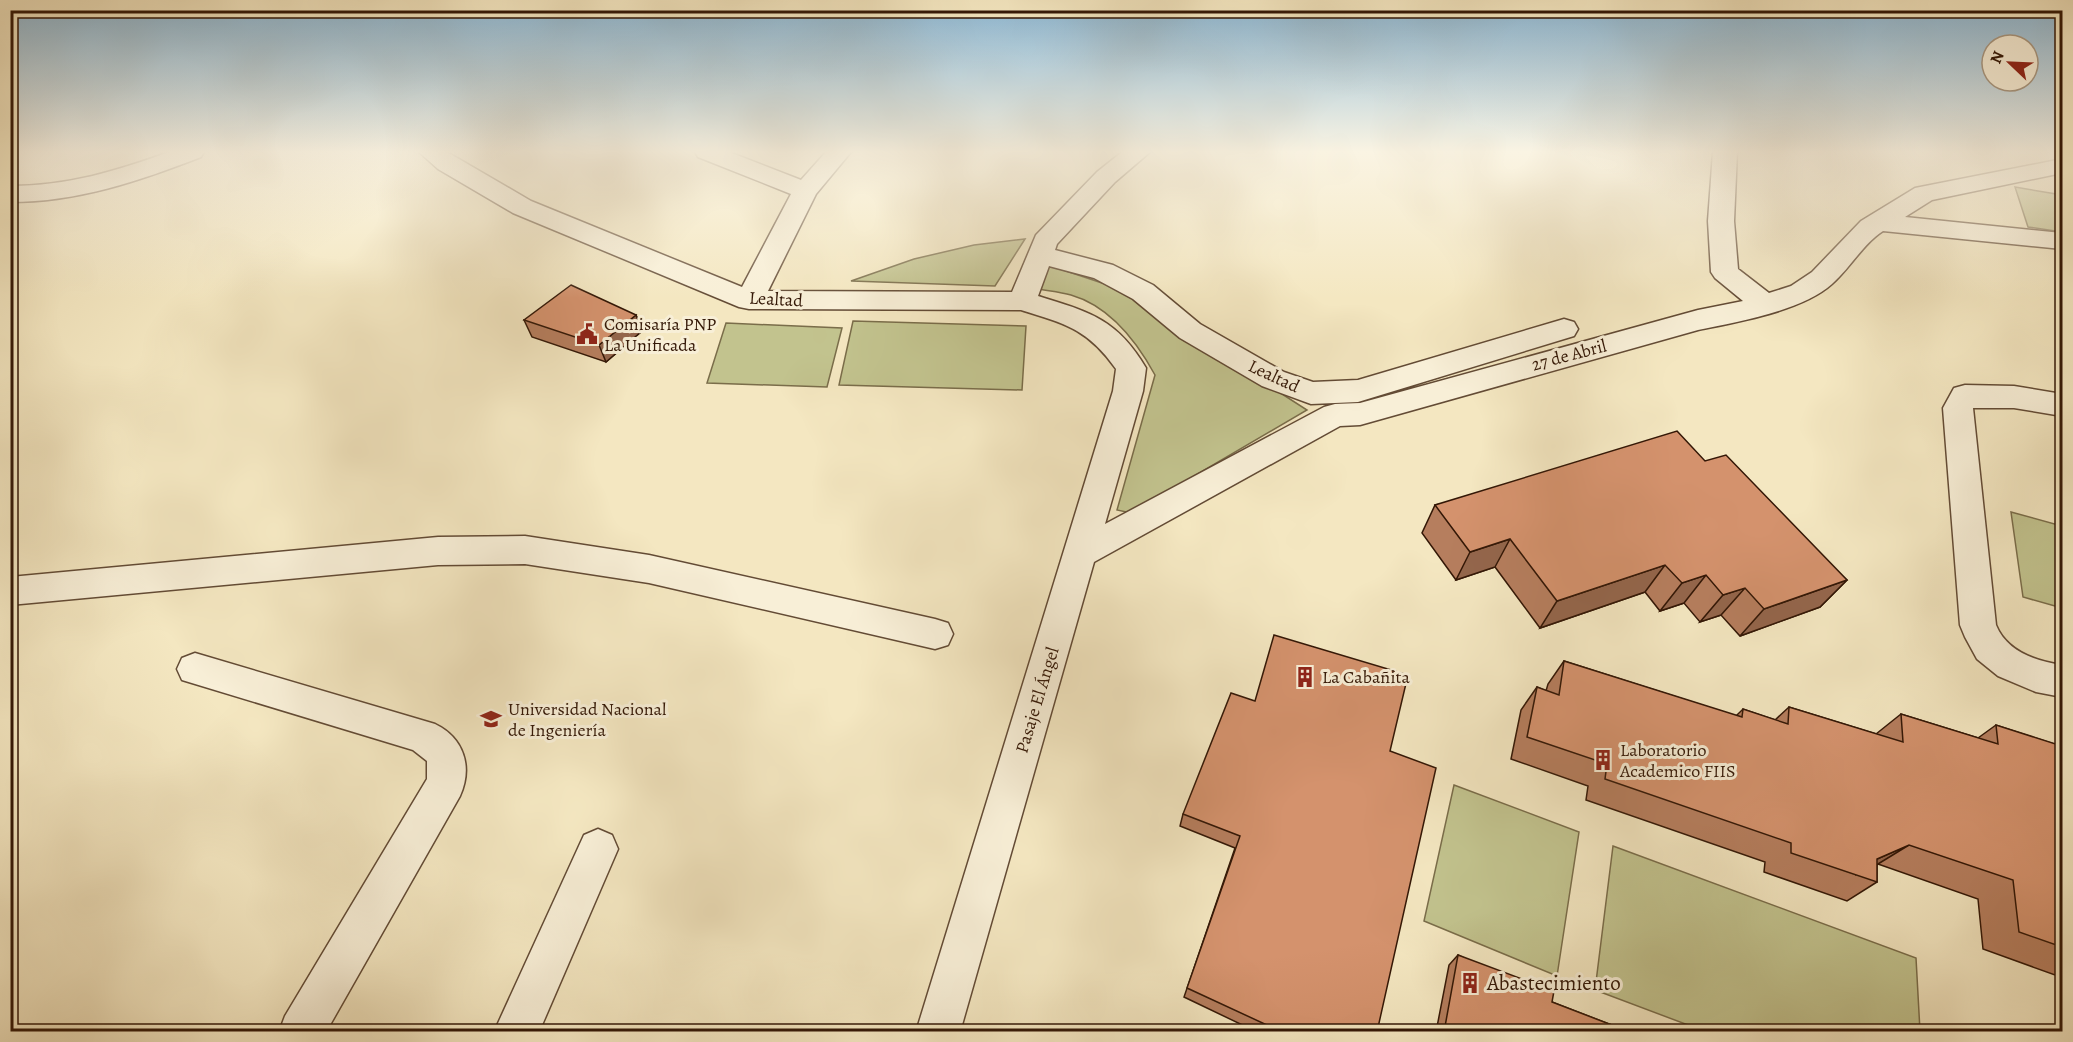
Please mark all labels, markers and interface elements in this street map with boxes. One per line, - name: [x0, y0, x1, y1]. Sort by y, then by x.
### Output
- north arrow: [1980, 33, 2040, 93]
- text: N: [1985, 48, 2010, 67]
- street label: Lealtad: [748, 286, 804, 312]
- place label: Comisaría PNP La Unificada: [604, 312, 716, 357]
- public building icon: Comisaría PNP La Unificada: [575, 322, 599, 346]
- street label: 27 de Abril: [1529, 333, 1610, 377]
- street label: Lealtad: [1244, 354, 1304, 398]
- street label: Pasaje El Ángel: [1009, 643, 1065, 756]
- building icon: La Cabañita: [1293, 665, 1317, 689]
- place label: La Cabañita: [1322, 665, 1410, 689]
- place label: Universidad Nacional de Ingeniería: [508, 697, 667, 742]
- school or university icon: Universidad Nacional de Ingeniería: [479, 707, 503, 731]
- place label: Laboratorio Academico FIIS: [1619, 738, 1736, 783]
- building icon: Laboratorio Academico FIIS: [1591, 748, 1615, 772]
- place label: Abastecimiento: [1486, 969, 1621, 997]
- building icon: Abastecimiento: [1458, 971, 1482, 995]

